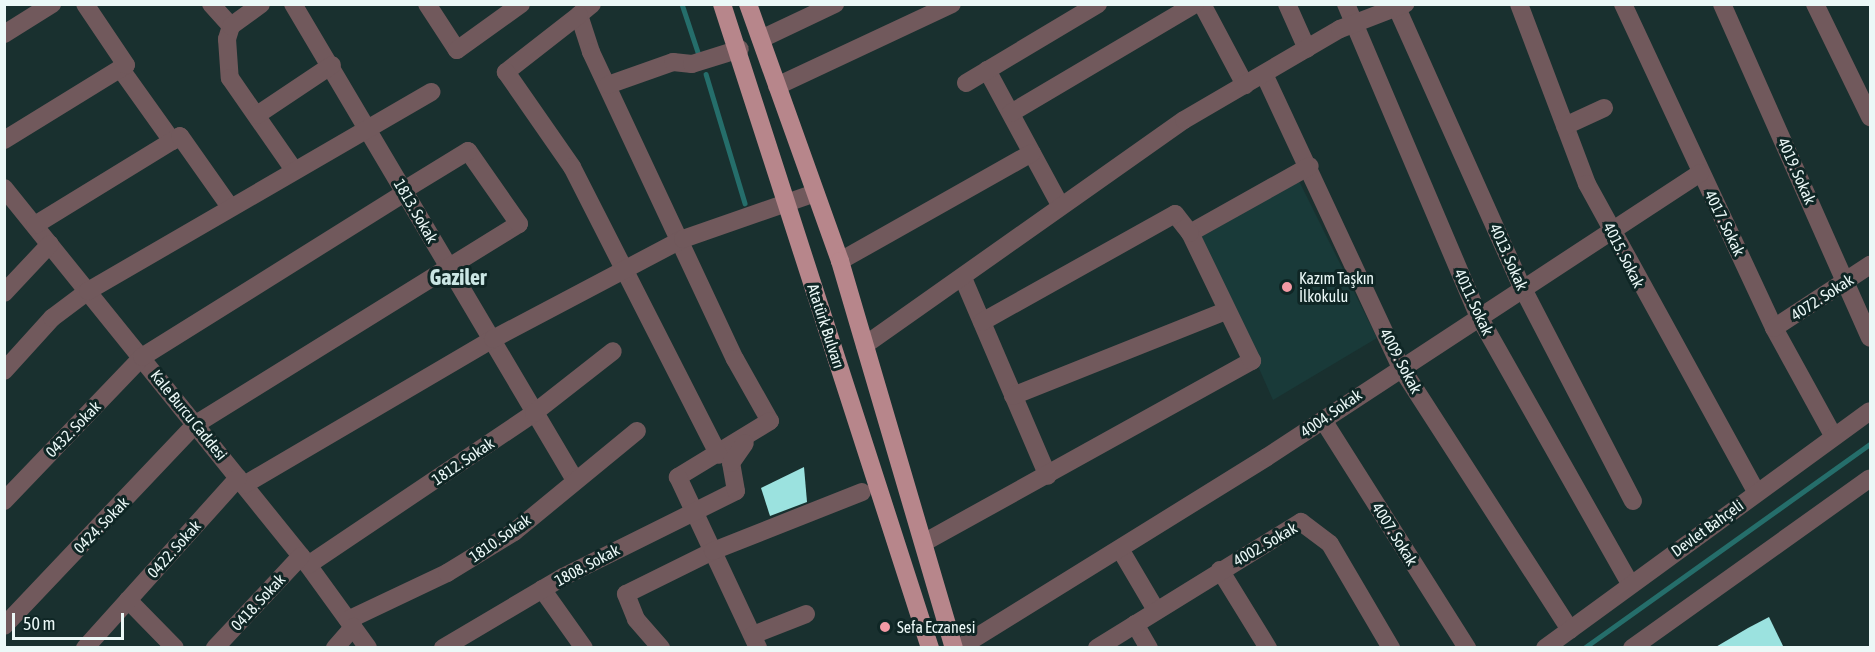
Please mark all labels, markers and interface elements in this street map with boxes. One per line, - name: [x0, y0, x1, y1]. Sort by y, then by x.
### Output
- street label: 4019. Sokak: [1774, 135, 1820, 207]
- street label: 1813. Sokak: [390, 176, 442, 246]
- street label: 4017. Sokak: [1701, 187, 1749, 259]
- street label: 4015. Sokak: [1599, 219, 1649, 291]
- street label: 4013. Sokak: [1486, 221, 1532, 293]
- district label: Gaziler: [430, 265, 486, 291]
- street label: 4011. Sokak: [1450, 266, 1498, 338]
- place label: Kazım Taşkın İlkokulu: [1299, 268, 1374, 306]
- street label: 4072. Sokak: [1787, 270, 1857, 324]
- marker: Kazım Taşkın İlkokulu: [1280, 280, 1294, 294]
- street label: Atatürk Bulvarı: [803, 281, 849, 371]
- street label: 4009. Sokak: [1376, 325, 1426, 397]
- street label: Kale Burcu Caddesi: [147, 366, 231, 464]
- street label: 4004. Sokak: [1296, 385, 1366, 441]
- street label: 0432. Sokak: [41, 397, 105, 461]
- street label: 1812. Sokak: [428, 433, 498, 489]
- street label: 0424. Sokak: [69, 493, 133, 557]
- street label: Devlet Bahçeli: [1667, 495, 1747, 561]
- street label: 4007. Sokak: [1368, 499, 1422, 569]
- street label: 1810. Sokak: [465, 510, 535, 566]
- street label: 0422. Sokak: [143, 516, 205, 582]
- street label: 4002. Sokak: [1230, 518, 1300, 570]
- street label: 1808. Sokak: [551, 540, 623, 590]
- street label: 0418. Sokak: [227, 570, 289, 634]
- scale bar: [15, 601, 128, 639]
- text: 50 m: [23, 613, 55, 634]
- place label: Sefa Eczanesi: [897, 617, 975, 637]
- marker: Sefa Eczanesi: [878, 620, 892, 634]

